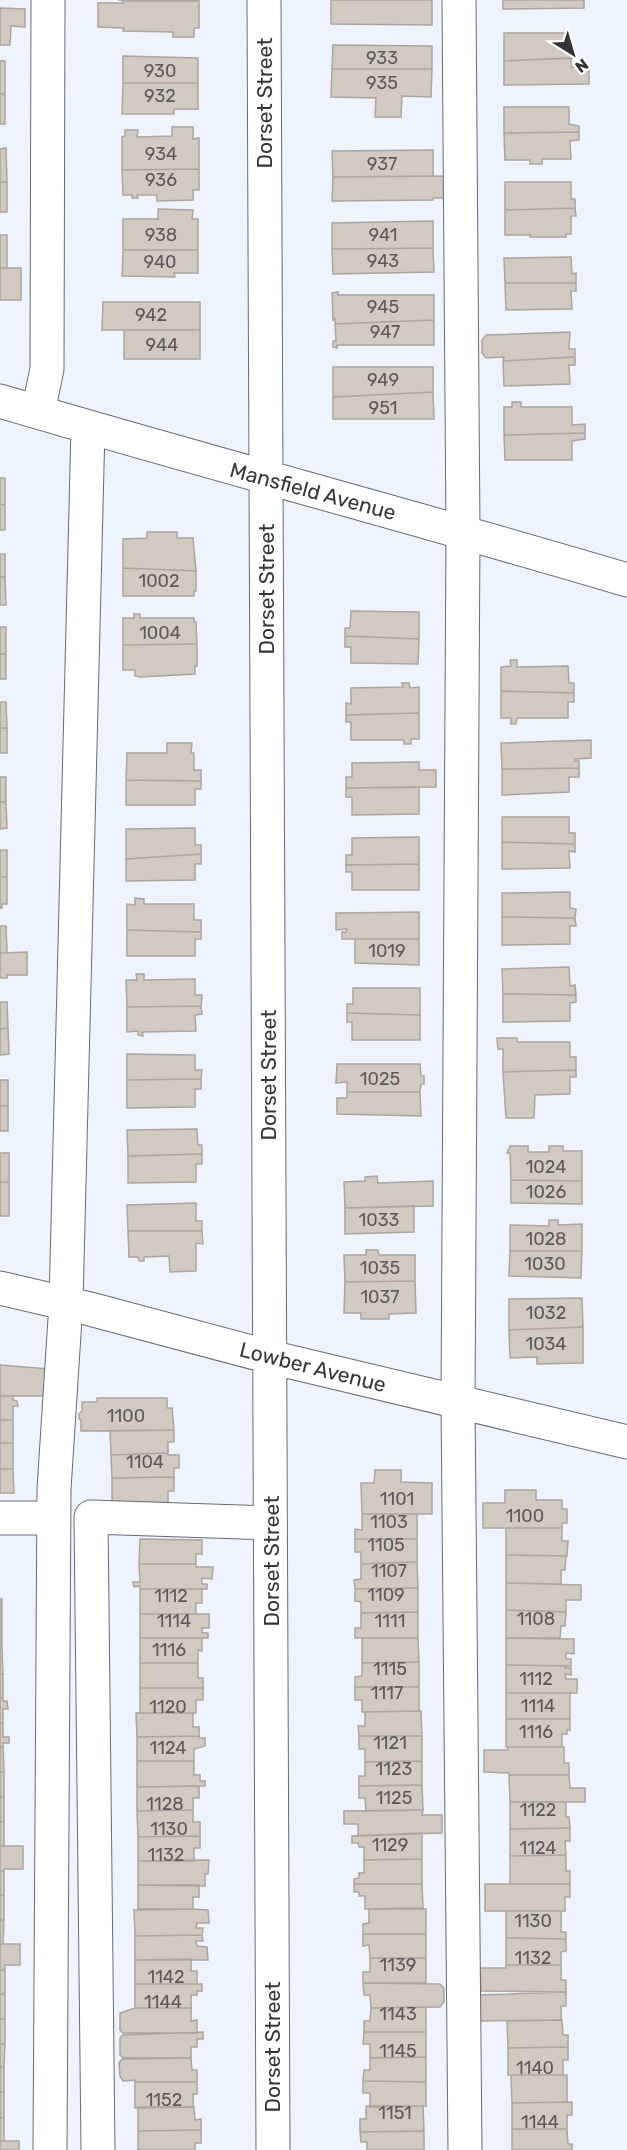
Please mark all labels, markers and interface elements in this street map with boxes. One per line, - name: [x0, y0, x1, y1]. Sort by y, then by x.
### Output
- north arrow: [543, 24, 603, 84]
- street label: Dorset Street: [252, 38, 277, 168]
- house number: 933: [366, 47, 398, 69]
- text: N: [571, 55, 592, 77]
- house number: 930: [144, 60, 176, 82]
- house number: 935: [366, 72, 398, 94]
- house number: 932: [144, 85, 176, 107]
- house number: 934: [145, 143, 177, 165]
- house number: 937: [367, 153, 397, 175]
- house number: 936: [145, 169, 177, 191]
- house number: 938: [145, 224, 177, 246]
- house number: 941: [369, 224, 397, 246]
- house number: 943: [367, 250, 399, 272]
- house number: 940: [143, 251, 177, 273]
- house number: 945: [367, 296, 399, 318]
- house number: 942: [135, 304, 167, 326]
- house number: 947: [370, 321, 400, 343]
- house number: 944: [146, 334, 178, 356]
- house number: 949: [367, 369, 399, 391]
- house number: 951: [369, 397, 397, 419]
- street label: Mansfield Avenue: [227, 457, 399, 525]
- street label: Dorset Street: [254, 524, 279, 654]
- house number: 1002: [138, 570, 180, 592]
- house number: 1004: [139, 622, 181, 644]
- house number: 1019: [368, 940, 406, 962]
- street label: Dorset Street: [256, 1010, 281, 1140]
- house number: 1025: [360, 1068, 400, 1090]
- house number: 1024: [526, 1156, 566, 1178]
- house number: 1026: [526, 1181, 566, 1203]
- house number: 1033: [359, 1209, 399, 1231]
- house number: 1028: [525, 1228, 567, 1250]
- house number: 1030: [524, 1253, 566, 1275]
- house number: 1035: [360, 1257, 400, 1279]
- house number: 1037: [360, 1286, 400, 1308]
- house number: 1032: [526, 1302, 566, 1324]
- house number: 1034: [525, 1333, 567, 1355]
- street label: Lowber Avenue: [237, 1337, 389, 1397]
- house number: 1100: [107, 1405, 145, 1427]
- house number: 1104: [126, 1451, 164, 1473]
- house number: 1101: [380, 1488, 414, 1510]
- street label: Dorset Street: [259, 1496, 284, 1626]
- house number: 1100: [506, 1505, 544, 1527]
- house number: 1103: [370, 1511, 408, 1533]
- house number: 1105: [367, 1534, 405, 1556]
- house number: 1107: [371, 1560, 407, 1582]
- house number: 1109: [367, 1584, 405, 1606]
- house number: 1112: [154, 1585, 188, 1607]
- house number: 1108: [517, 1608, 555, 1630]
- house number: 1114: [157, 1610, 191, 1632]
- house number: 1111: [375, 1610, 405, 1632]
- house number: 1116: [152, 1639, 186, 1661]
- house number: 1115: [373, 1658, 407, 1680]
- house number: 1112: [519, 1668, 553, 1690]
- house number: 1117: [371, 1682, 403, 1704]
- house number: 1114: [521, 1695, 555, 1717]
- house number: 1120: [149, 1696, 187, 1718]
- house number: 1116: [519, 1721, 553, 1743]
- house number: 1121: [373, 1732, 407, 1754]
- house number: 1124: [150, 1737, 186, 1759]
- house number: 1123: [376, 1758, 412, 1780]
- house number: 1125: [376, 1787, 412, 1809]
- house number: 1128: [146, 1793, 184, 1815]
- house number: 1122: [520, 1799, 556, 1821]
- house number: 1130: [150, 1818, 188, 1840]
- house number: 1129: [372, 1834, 408, 1856]
- house number: 1124: [520, 1837, 556, 1859]
- house number: 1132: [148, 1844, 184, 1866]
- house number: 1130: [514, 1910, 552, 1932]
- house number: 1132: [515, 1947, 551, 1969]
- house number: 1139: [380, 1954, 416, 1976]
- house number: 1142: [147, 1966, 185, 1988]
- street label: Dorset Street: [260, 1982, 285, 2112]
- house number: 1144: [144, 1991, 182, 2013]
- house number: 1143: [379, 2003, 417, 2025]
- house number: 1145: [379, 2040, 417, 2062]
- house number: 1140: [516, 2057, 554, 2079]
- house number: 1152: [146, 2089, 182, 2111]
- house number: 1151: [378, 2102, 412, 2124]
- house number: 1144: [521, 2111, 559, 2133]

